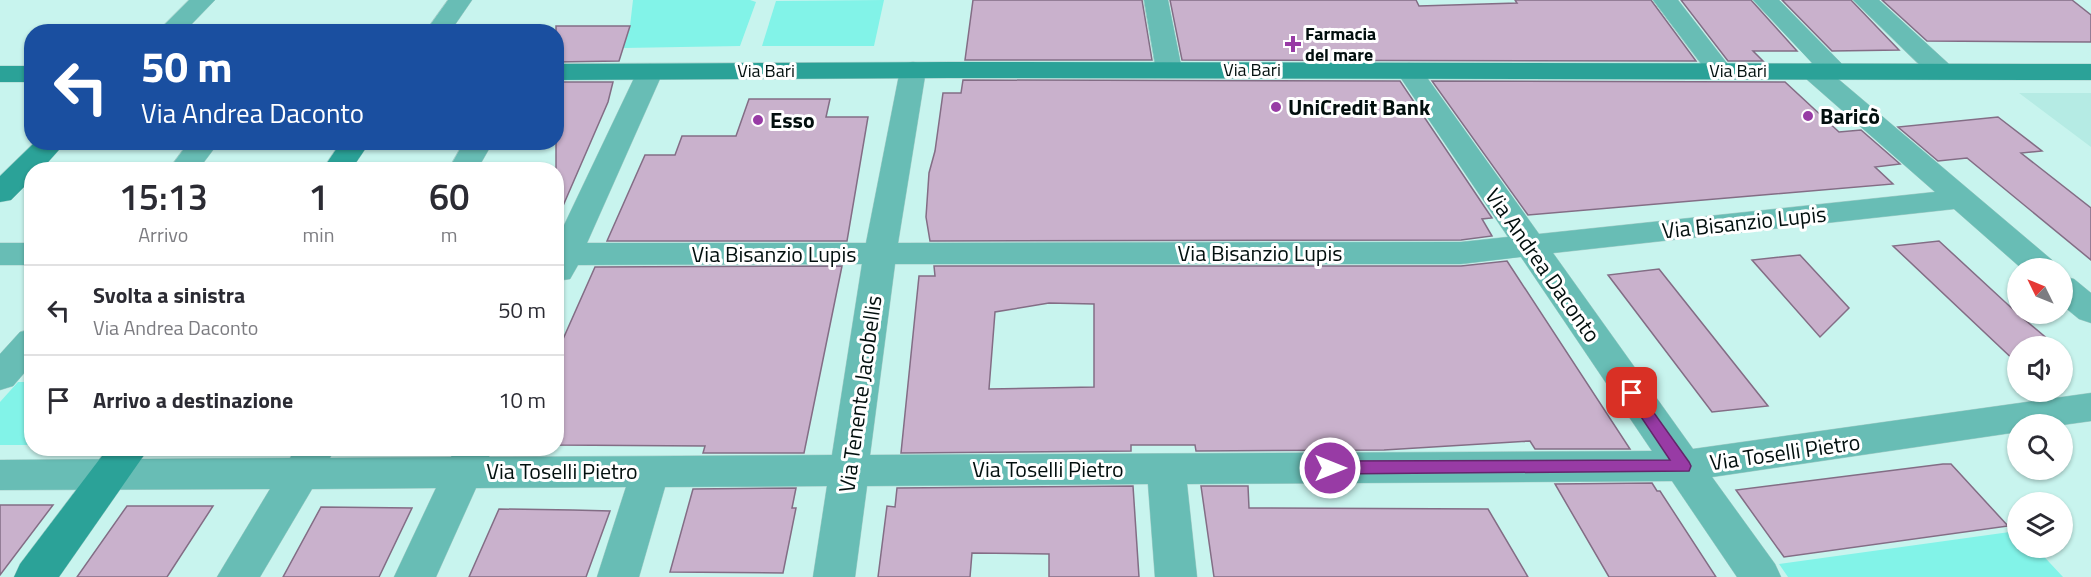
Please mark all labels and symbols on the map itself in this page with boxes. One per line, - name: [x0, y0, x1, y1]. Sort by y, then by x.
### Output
- place label: Farmacia del mare: [1305, 20, 1376, 68]
- marker: Farmacia del mare: [1286, 37, 1300, 51]
- street label: Via Bari: [1223, 56, 1281, 83]
- street label: Via Bari: [737, 57, 795, 84]
- street label: Via Bari: [1709, 57, 1767, 84]
- place label: UniCredit Bank: [1288, 90, 1431, 124]
- place label: Baricò: [1820, 99, 1880, 133]
- marker: UniCredit Bank: [1269, 100, 1283, 114]
- place label: Esso: [770, 103, 815, 137]
- marker: Baricò: [1801, 109, 1815, 123]
- marker: Esso: [751, 113, 765, 127]
- street label: Via Andrea Daconto: [1477, 181, 1609, 349]
- street label: Via Bisanzio Lupis: [1660, 196, 1828, 248]
- street label: Via Bisanzio Lupis: [1178, 236, 1342, 270]
- street label: Via Bisanzio Lupis: [692, 237, 856, 271]
- north arrow: [2007, 258, 2073, 324]
- street label: Via Tenente Jacobellis: [829, 293, 891, 495]
- pin: [1606, 367, 1657, 418]
- street label: Via Toselli Pietro: [1708, 425, 1862, 479]
- position arrow: [1298, 436, 1362, 500]
- street label: Via Toselli Pietro: [972, 452, 1124, 486]
- street label: Via Toselli Pietro: [486, 454, 638, 488]

